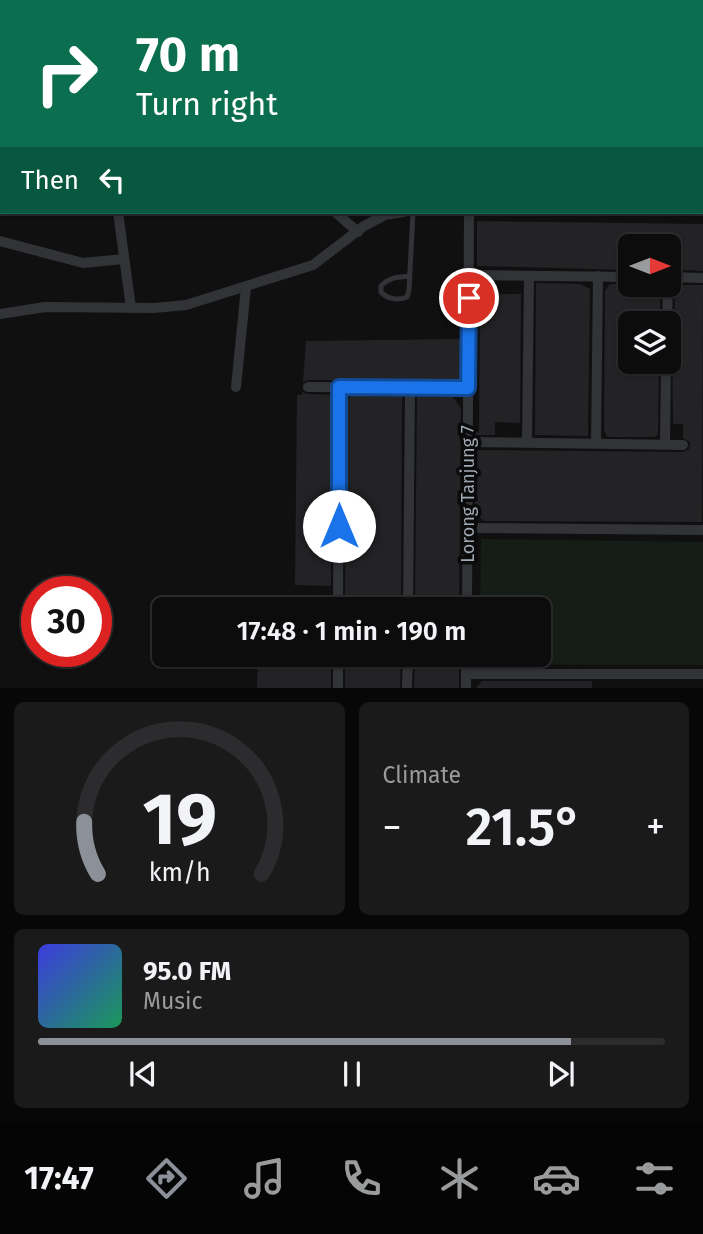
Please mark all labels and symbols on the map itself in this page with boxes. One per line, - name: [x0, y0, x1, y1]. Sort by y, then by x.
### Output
- north arrow: [618, 234, 681, 298]
- pin: [439, 268, 499, 328]
- street label: Lorong Tanjung 7: [457, 425, 479, 563]
- position arrow: [302, 489, 376, 563]
- speed limit sign: 30: [21, 576, 112, 667]

